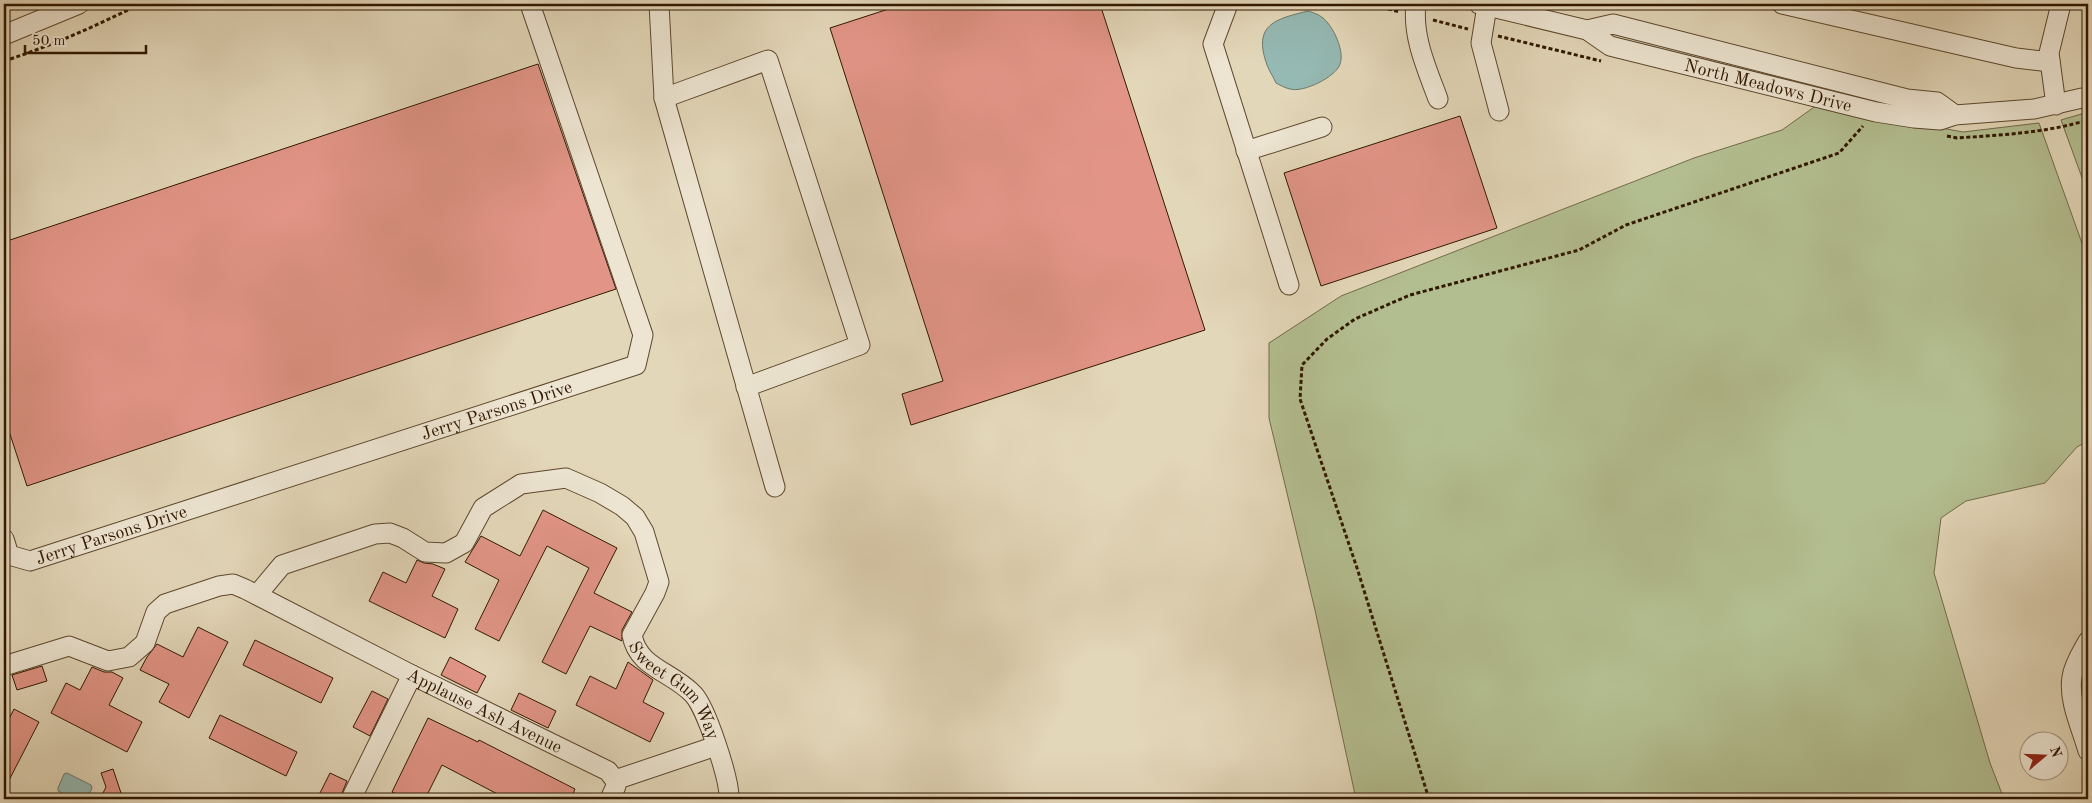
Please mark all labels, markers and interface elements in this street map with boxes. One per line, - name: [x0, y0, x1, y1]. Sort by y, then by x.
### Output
- scale bar: [25, 22, 146, 54]
- text: 50 m: [32, 34, 66, 49]
- street label: North Meadows Drive: [1682, 57, 1853, 116]
- street label: Jerry Parsons Drive: [419, 378, 575, 444]
- street label: Jerry Parsons Drive: [34, 503, 189, 569]
- street label: Sweet Gum Way: [624, 638, 722, 742]
- street label: Applause Ash Avenue: [403, 666, 565, 757]
- north arrow: [2020, 730, 2070, 780]
- text: N: [2047, 745, 2064, 760]

